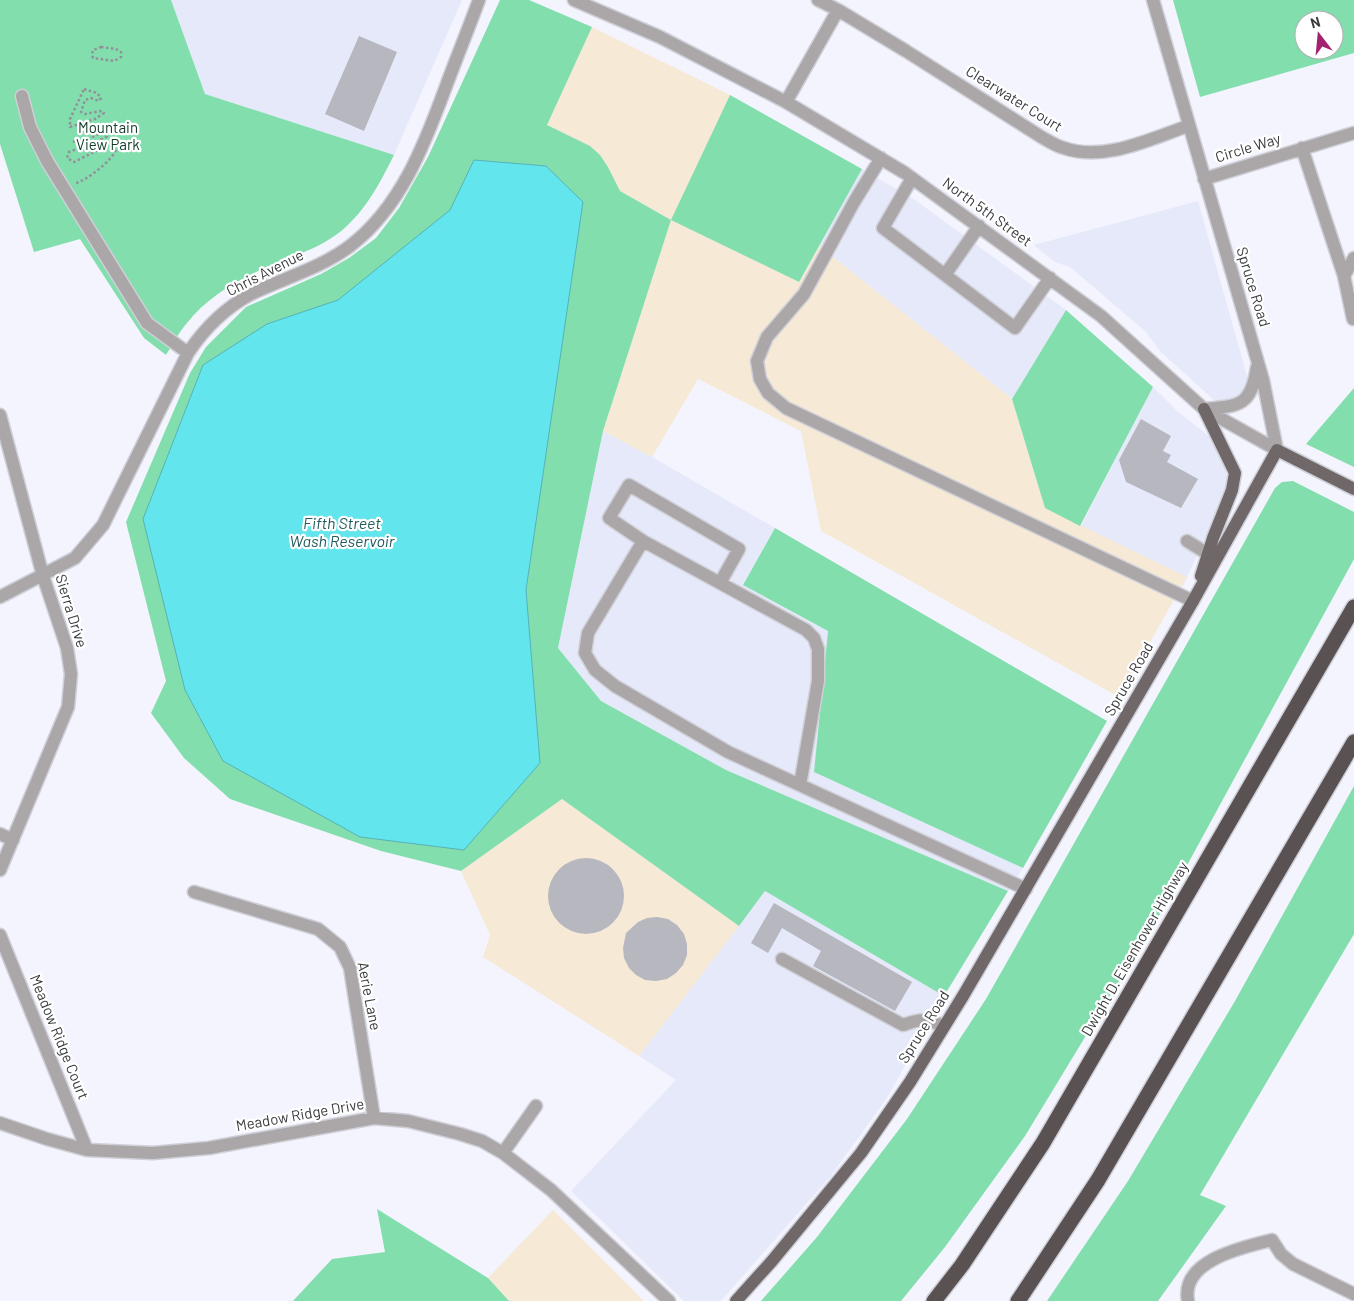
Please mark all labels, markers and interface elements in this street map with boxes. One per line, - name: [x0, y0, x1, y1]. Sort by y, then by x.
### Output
- north arrow: [1294, 10, 1344, 60]
- text: N: [1308, 13, 1322, 31]
- street label: Clearwater Court: [963, 61, 1066, 135]
- park label: Mountain View Park: [76, 118, 140, 153]
- street label: Circle Way: [1213, 129, 1283, 166]
- street label: North 5th Street: [940, 173, 1036, 250]
- street label: Chris Avenue: [223, 245, 306, 299]
- street label: Spruce Road: [1233, 245, 1275, 329]
- water label: Fifth Street Wash Reservoir: [290, 513, 396, 550]
- street label: Sierra Drive: [52, 572, 92, 649]
- street label: Spruce Road: [1100, 638, 1157, 719]
- street label: Dwight D. Eisenhower Highway: [1077, 858, 1192, 1039]
- street label: Aerie Lane: [355, 960, 385, 1032]
- street label: Meadow Ridge Court: [27, 972, 93, 1102]
- street label: Spruce Road: [894, 987, 953, 1066]
- street label: Meadow Ridge Drive: [234, 1094, 365, 1134]

